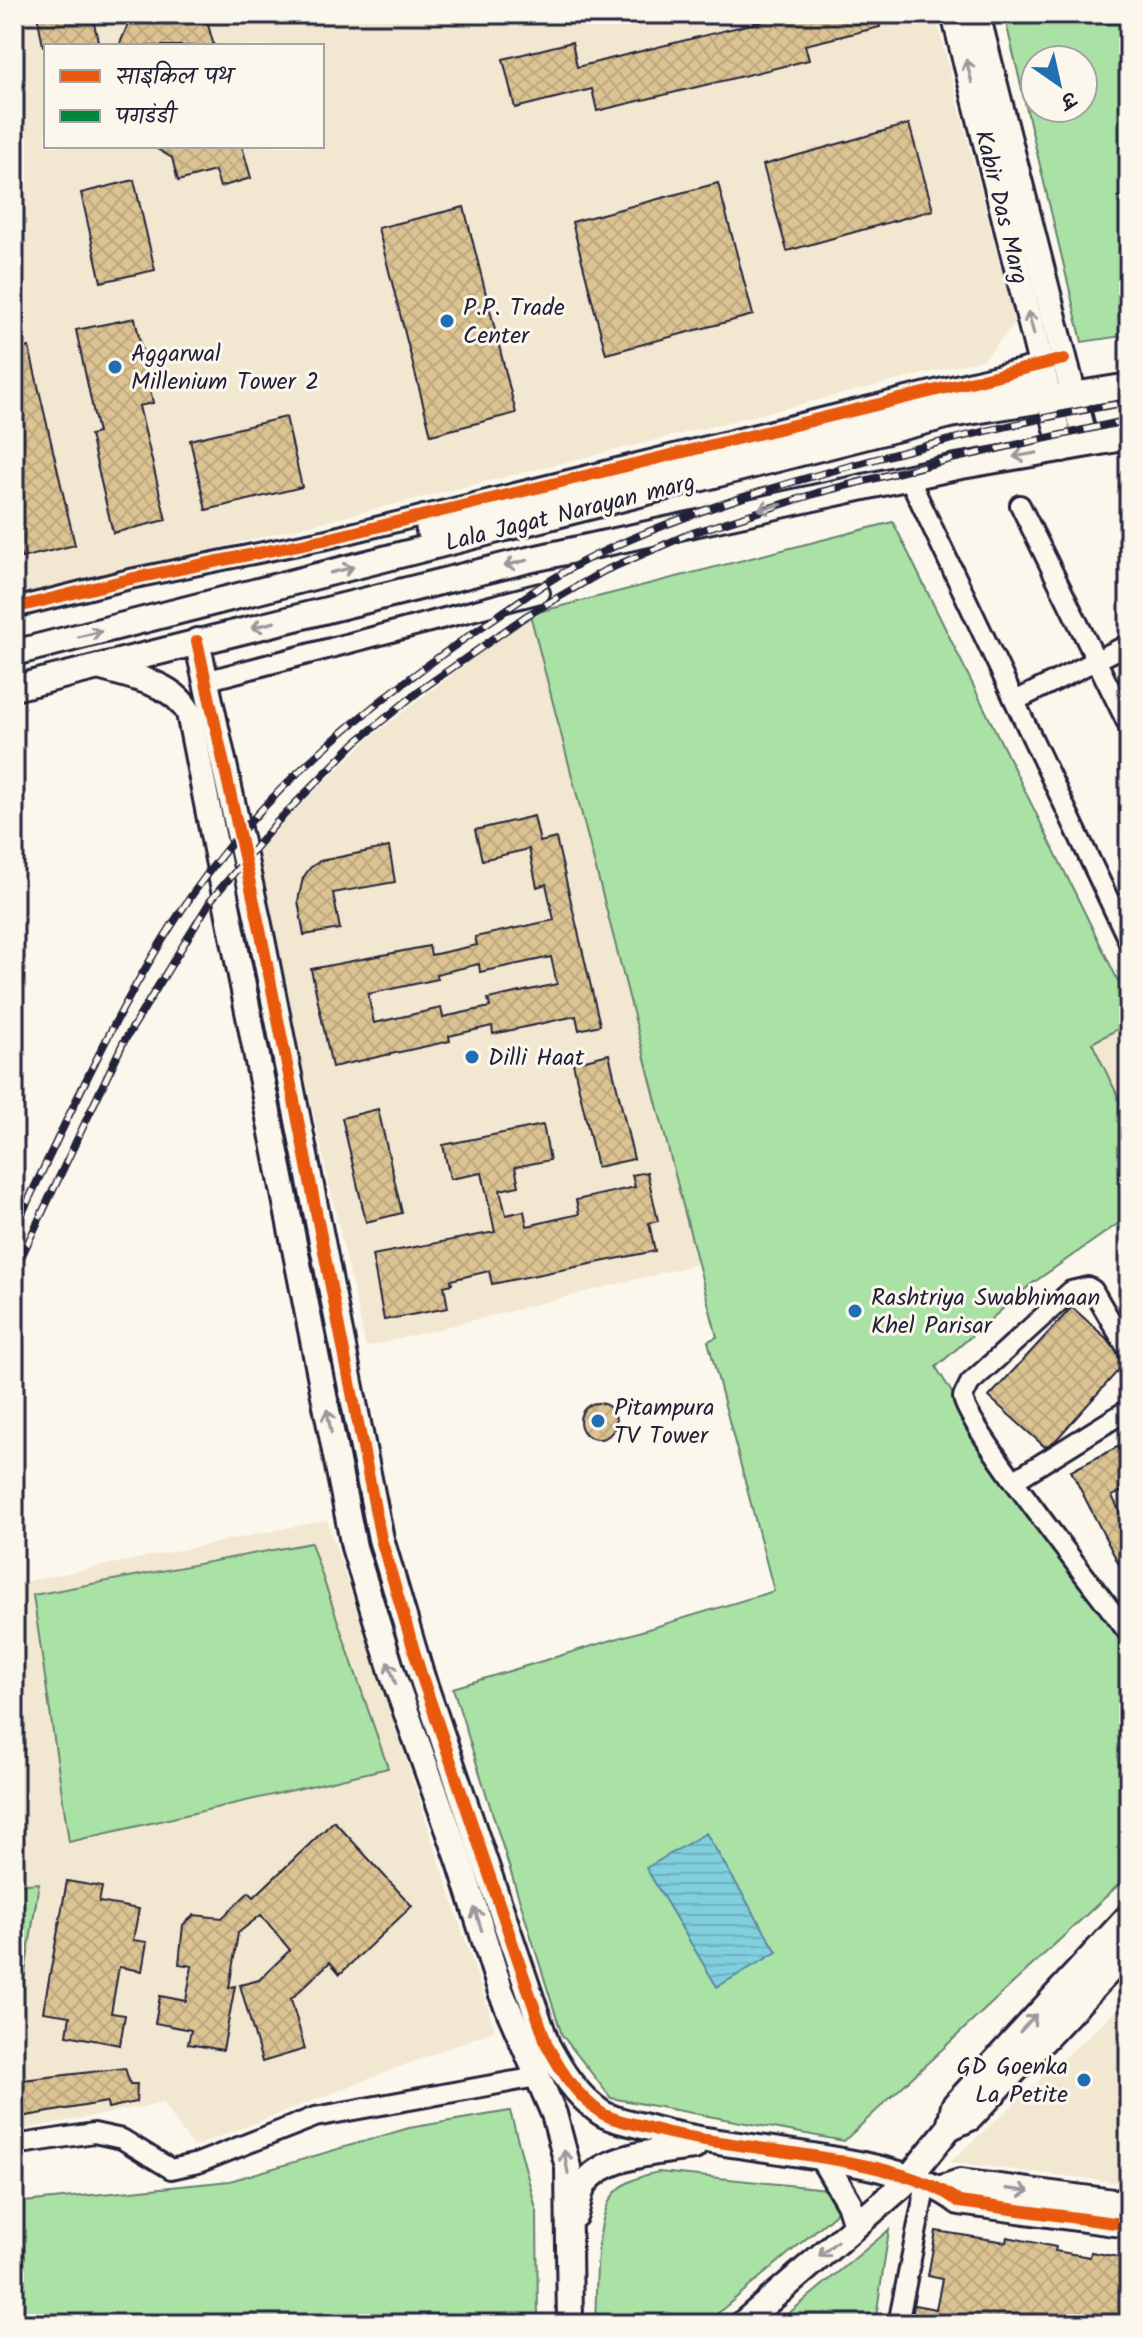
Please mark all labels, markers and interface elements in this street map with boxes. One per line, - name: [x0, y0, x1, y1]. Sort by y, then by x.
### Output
- legend: [44, 44, 324, 148]
- north arrow: [1019, 44, 1099, 124]
- text: साइकिल पथ: [116, 58, 236, 97]
- one-way arrow: [960, 59, 975, 84]
- text: उ: [1050, 80, 1084, 119]
- text: पगडंडी: [115, 98, 179, 137]
- street label: Kabir Das Marg: [963, 126, 1039, 288]
- place label: P.P. Trade Center: [463, 289, 565, 356]
- one-way arrow: [1023, 311, 1038, 337]
- marker: P.P. Trade Center: [438, 312, 456, 330]
- place label: Aggarwal Millenium Tower 2: [131, 335, 319, 402]
- marker: Aggarwal Millenium Tower 2: [106, 358, 124, 376]
- one-way arrow: [1012, 449, 1038, 464]
- street label: Lala Jagat Narayan marg: [441, 464, 700, 563]
- one-way arrow: [758, 500, 783, 515]
- one-way arrow: [503, 556, 529, 571]
- one-way arrow: [328, 562, 354, 577]
- one-way arrow: [251, 618, 277, 633]
- one-way arrow: [76, 626, 102, 641]
- place label: Dilli Haat: [488, 1039, 585, 1078]
- marker: Dilli Haat: [463, 1048, 481, 1066]
- place label: Rashtriya Swabhimaan Khel Parisar: [871, 1279, 1100, 1346]
- marker: Rashtriya Swabhimaan Khel Parisar: [846, 1302, 864, 1320]
- place label: Pitampura TV Tower: [614, 1389, 715, 1456]
- one-way arrow: [321, 1409, 336, 1435]
- marker: Pitampura TV Tower: [589, 1412, 607, 1430]
- one-way arrow: [384, 1661, 399, 1686]
- one-way arrow: [470, 1906, 485, 1932]
- one-way arrow: [1018, 2014, 1036, 2034]
- place label: GD Goenka La Petite: [957, 2048, 1068, 2115]
- marker: GD Goenka La Petite: [1075, 2071, 1093, 2089]
- one-way arrow: [557, 2150, 572, 2176]
- one-way arrow: [1004, 2182, 1031, 2197]
- one-way arrow: [819, 2240, 839, 2258]

